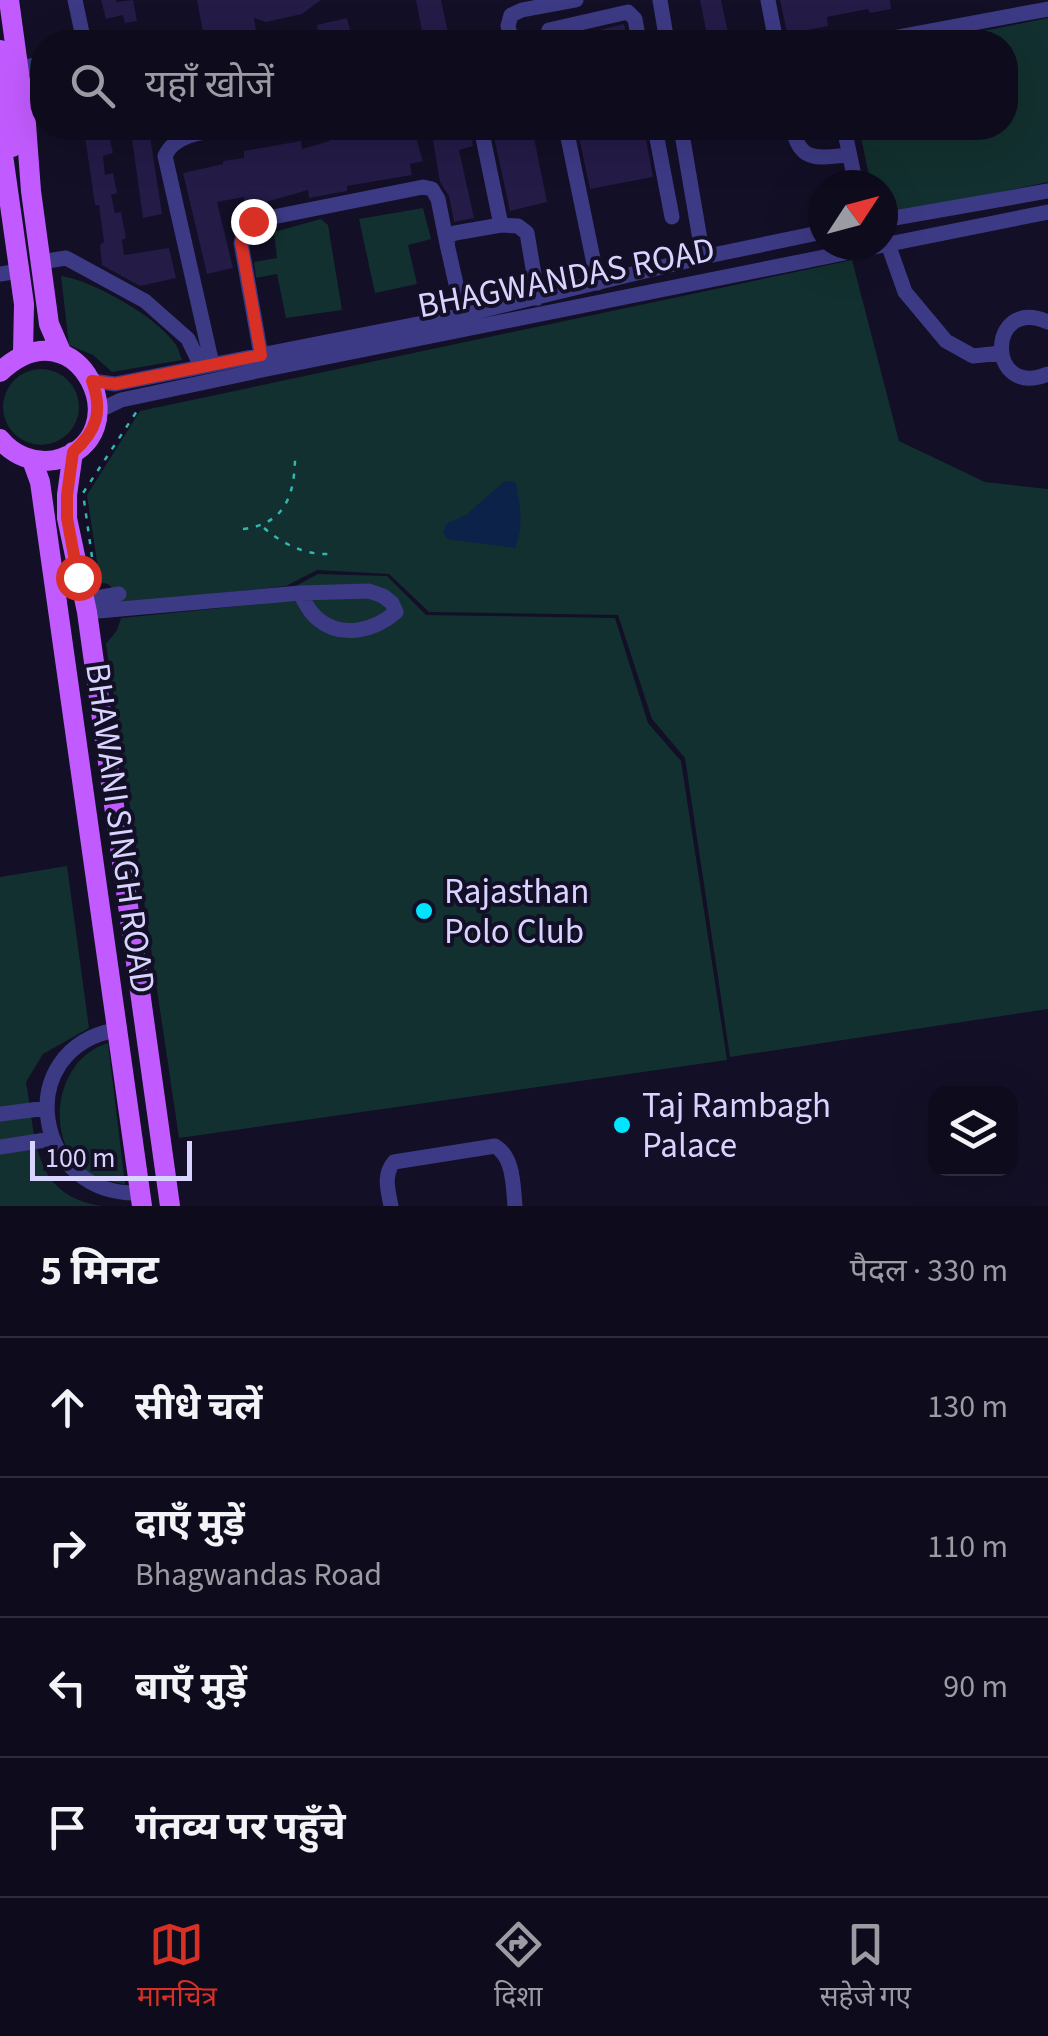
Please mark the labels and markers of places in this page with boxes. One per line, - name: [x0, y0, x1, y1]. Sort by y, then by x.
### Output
- place label: Rajasthan Polo Club: [444, 867, 589, 957]
- marker: Rajasthan Polo Club: [413, 900, 435, 922]
- place label: Taj Rambagh Palace: [642, 1081, 831, 1171]
- marker: Taj Rambagh Palace: [611, 1114, 633, 1136]

